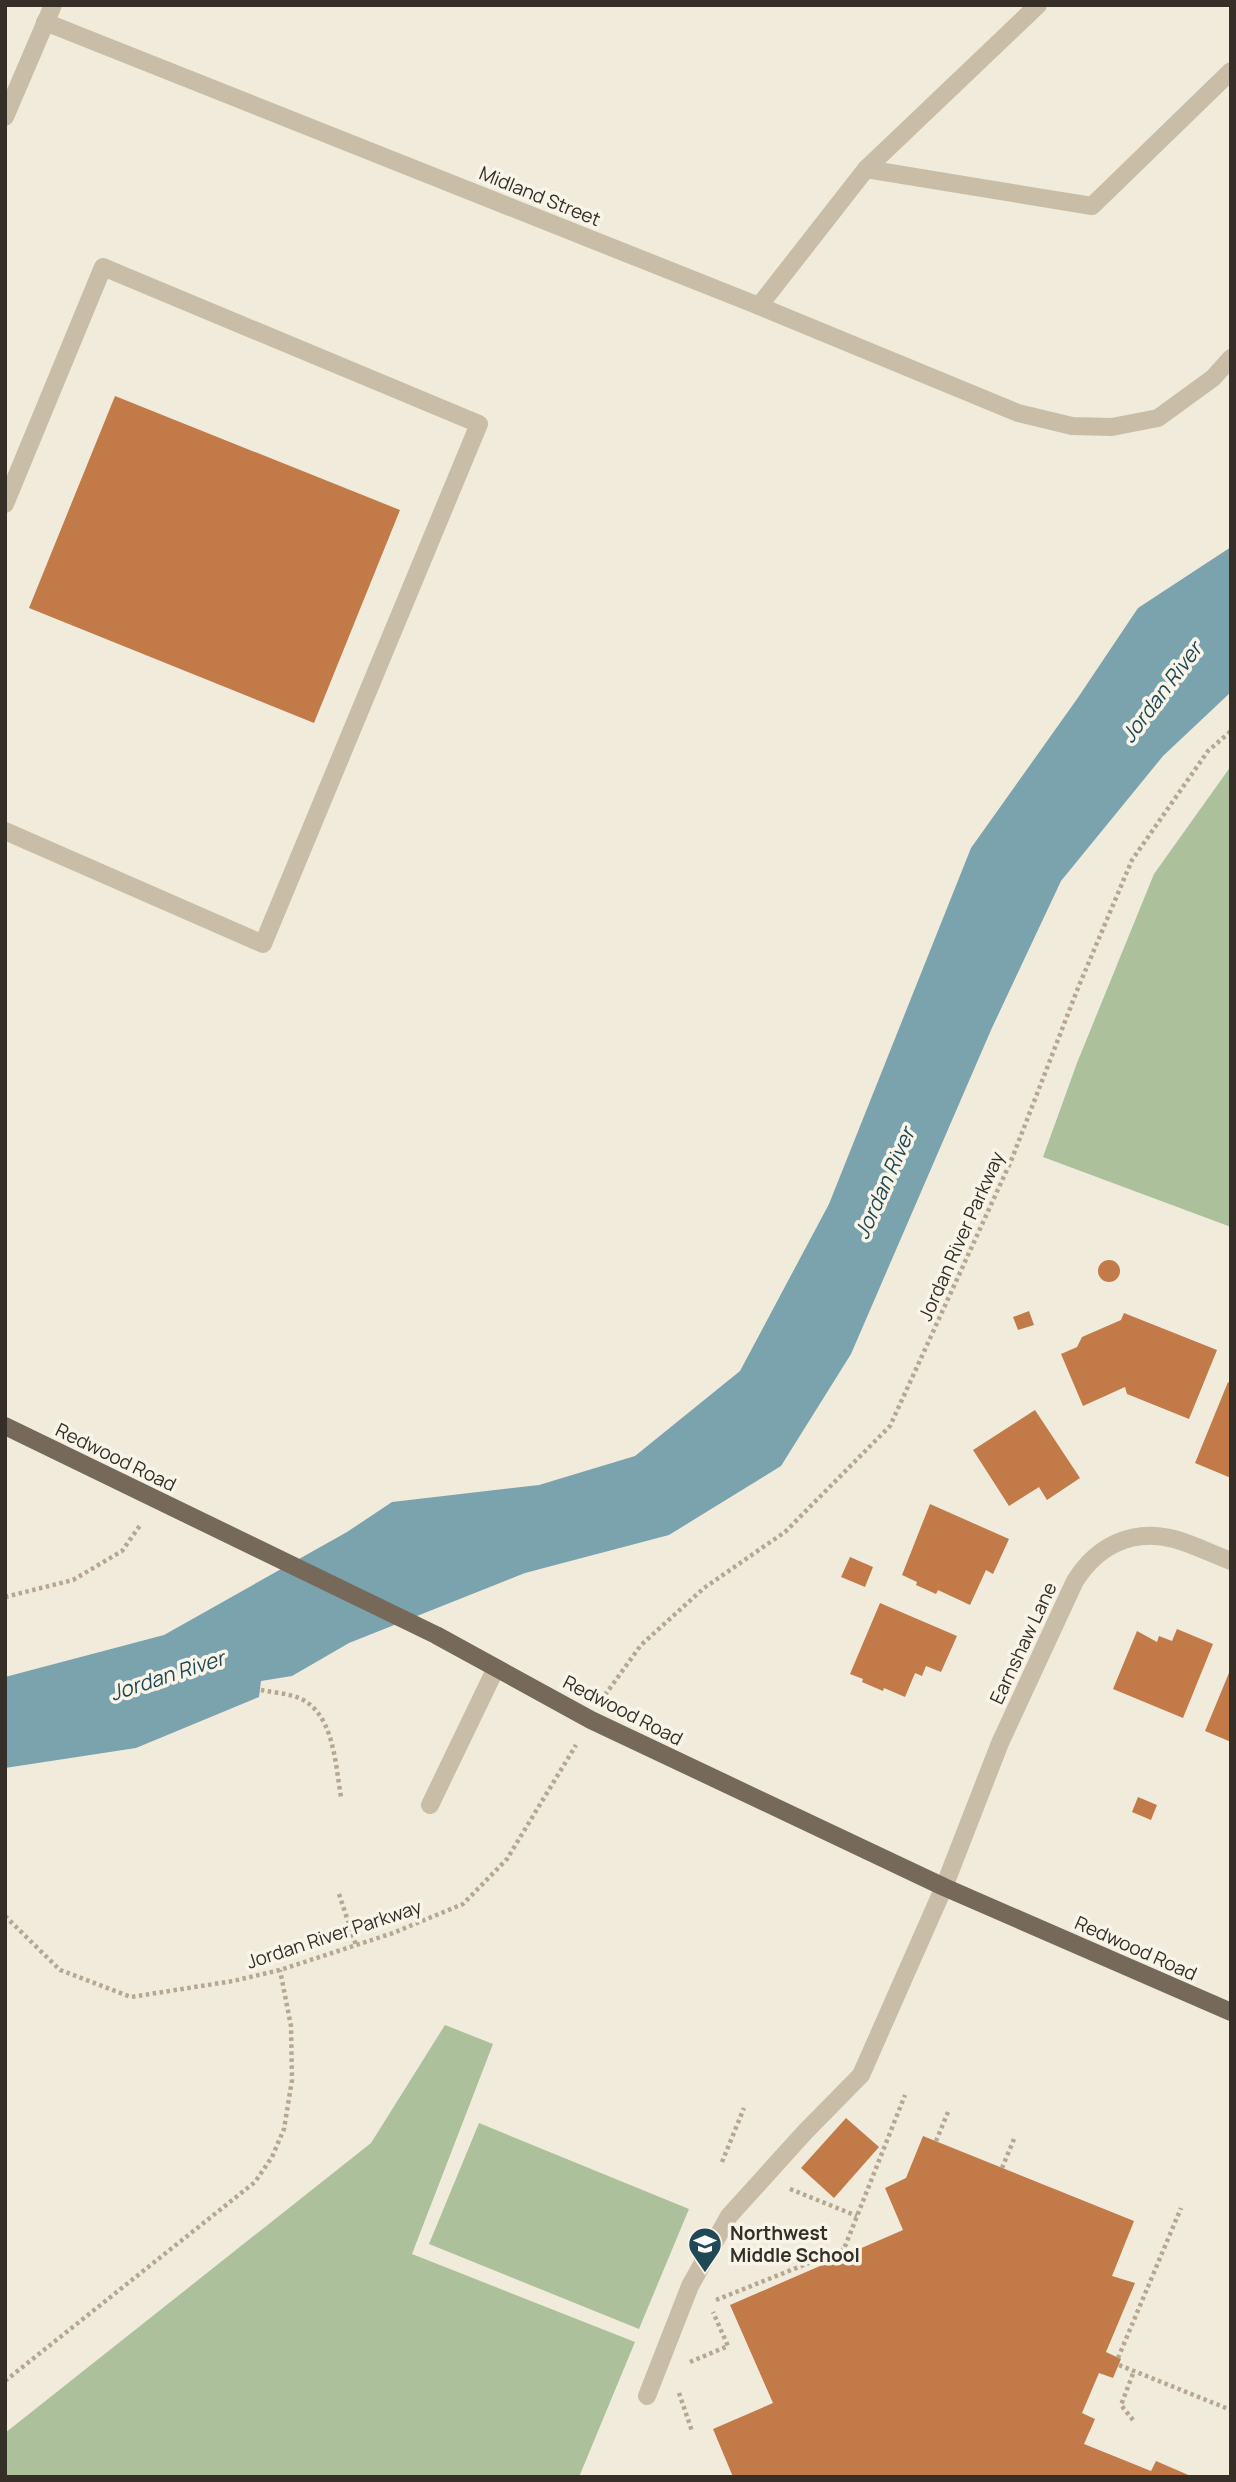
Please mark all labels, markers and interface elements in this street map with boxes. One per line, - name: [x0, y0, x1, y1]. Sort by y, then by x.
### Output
- street label: Midland Street: [475, 160, 605, 232]
- water label: Jordan River: [1114, 634, 1209, 748]
- water label: Jordan River: [847, 1121, 922, 1243]
- street label: Jordan River Parkway: [912, 1147, 1010, 1325]
- street label: Redwood Road: [51, 1417, 181, 1497]
- street label: Earnshaw Lane: [983, 1578, 1063, 1708]
- water label: Jordan River: [106, 1643, 230, 1707]
- street label: Redwood Road: [559, 1669, 687, 1751]
- street label: Jordan River Parkway: [243, 1893, 425, 1975]
- street label: Redwood Road: [1071, 1909, 1201, 1987]
- place label: Northwest Middle School: [730, 2220, 860, 2268]
- school or university icon: Northwest Middle School: [686, 2225, 724, 2274]

